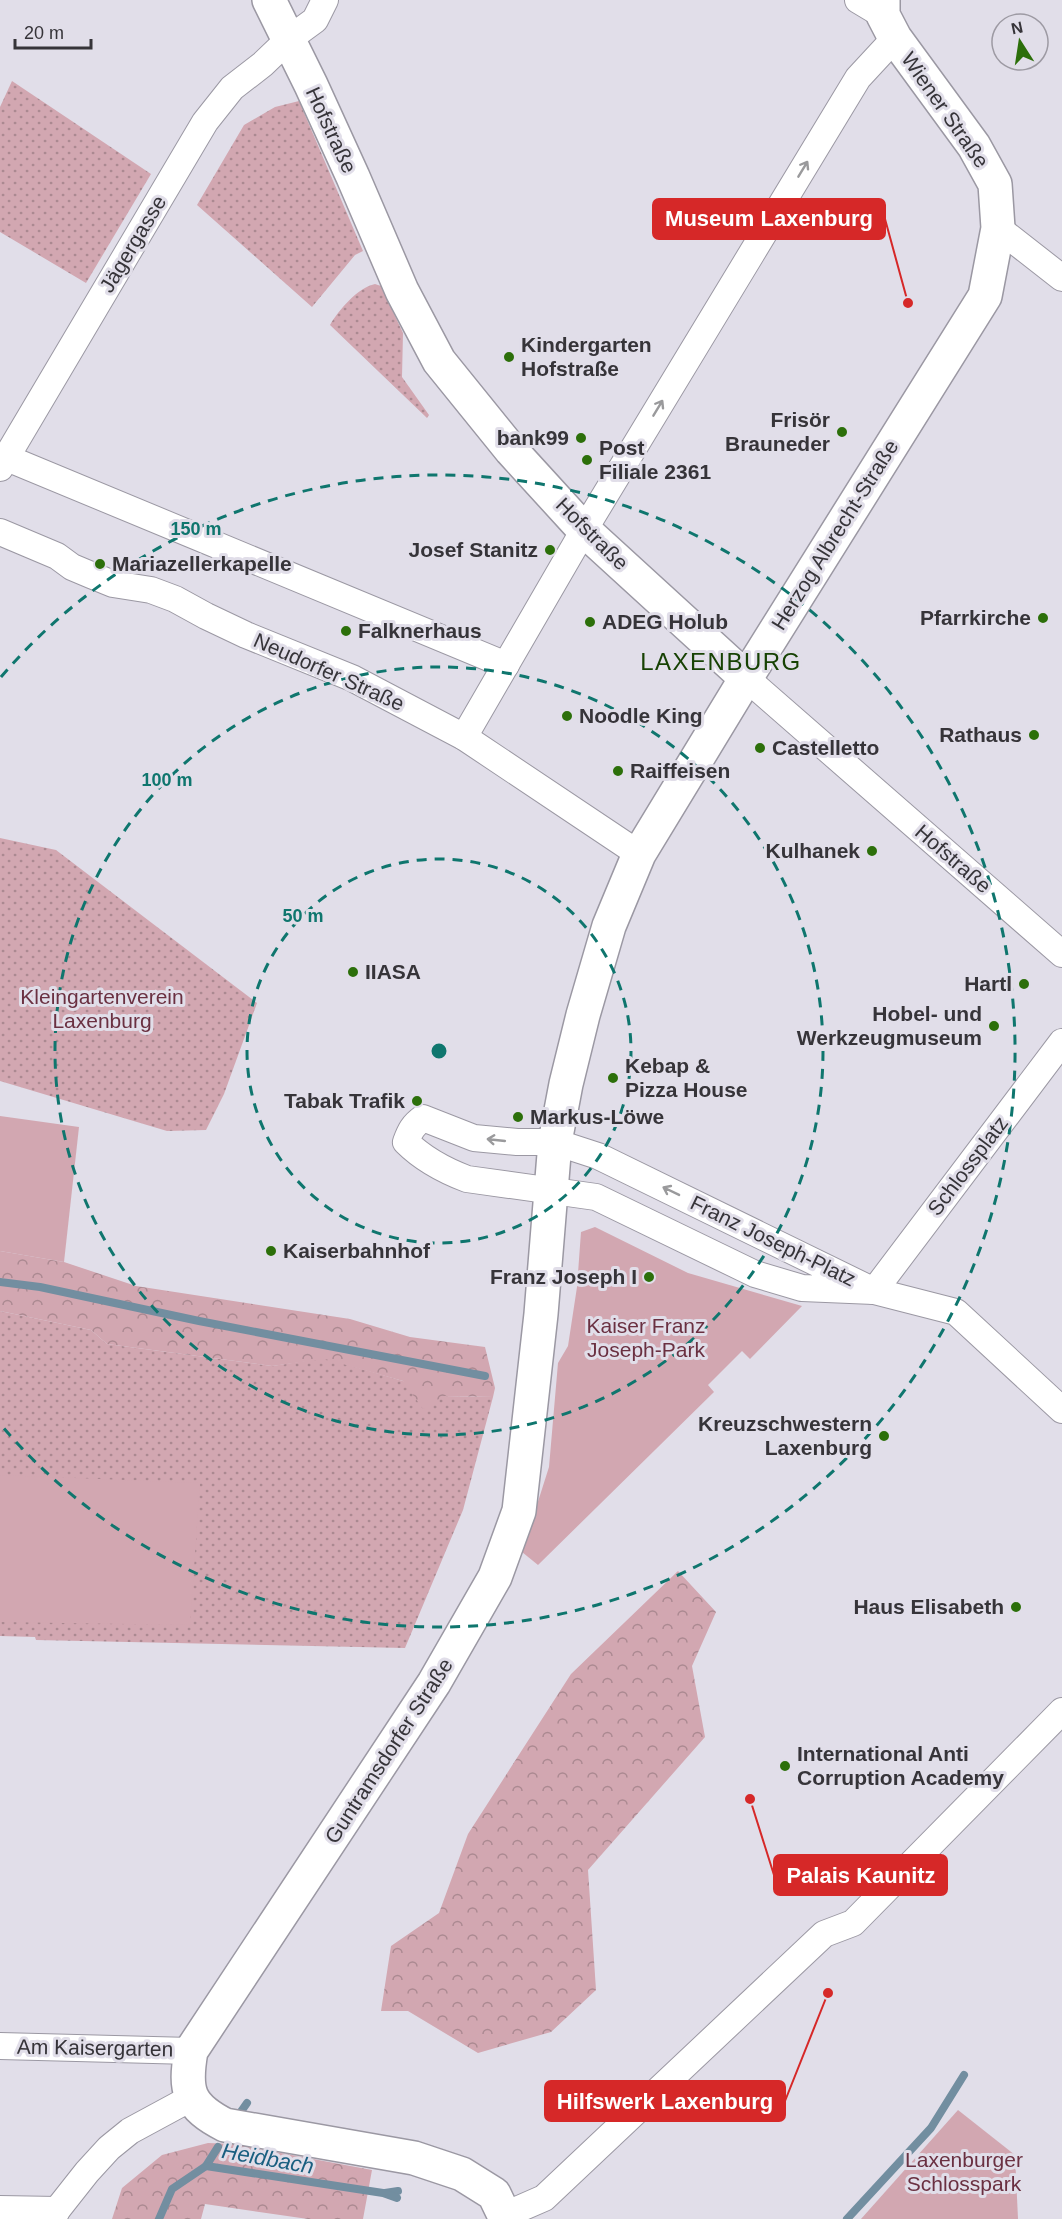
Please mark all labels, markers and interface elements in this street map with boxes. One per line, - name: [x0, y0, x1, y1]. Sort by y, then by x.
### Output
- scale bar: [15, 12, 92, 50]
- north arrow: [990, 12, 1050, 72]
- text: N: [1010, 18, 1024, 37]
- text: 20 m: [24, 23, 64, 43]
- street label: Wiener Straße: [897, 48, 994, 172]
- street label: Hofstraße: [302, 83, 361, 176]
- one-way arrow: [797, 161, 809, 178]
- street label: Jägergasse: [95, 191, 170, 296]
- callout: Museum Laxenburg: [653, 199, 885, 239]
- text: Museum Laxenburg: [665, 206, 873, 231]
- place label: Kindergarten Hofstraße: [521, 333, 652, 380]
- marker: Kindergarten Hofstraße: [502, 350, 516, 364]
- one-way arrow: [653, 400, 665, 417]
- place label: Frisör Brauneder: [725, 408, 830, 455]
- marker: Frisör Brauneder: [835, 425, 849, 439]
- place label: bank99: [497, 426, 569, 449]
- marker: bank99: [574, 431, 588, 445]
- place label: Post Filiale 2361: [599, 436, 711, 483]
- street label: Herzog Albrecht-Straße: [767, 436, 902, 634]
- marker: Post Filiale 2361: [580, 453, 594, 467]
- street label: Hofstraße: [552, 493, 633, 574]
- text: 150 m: [170, 519, 222, 539]
- place label: Josef Stanitz: [408, 538, 538, 561]
- marker: Josef Stanitz: [543, 543, 557, 557]
- place label: Mariazellerkapelle: [112, 552, 292, 575]
- marker: Mariazellerkapelle: [93, 557, 107, 571]
- place label: Pfarrkirche: [920, 606, 1031, 629]
- place label: ADEG Holub: [602, 610, 728, 633]
- marker: Pfarrkirche: [1036, 611, 1050, 625]
- marker: ADEG Holub: [583, 615, 597, 629]
- place label: Falknerhaus: [358, 619, 482, 642]
- marker: Falknerhaus: [339, 624, 353, 638]
- street label: Neudorfer Straße: [250, 628, 408, 715]
- district label: LAXENBURG: [640, 648, 802, 675]
- place label: Noodle King: [579, 704, 703, 727]
- marker: Noodle King: [560, 709, 574, 723]
- place label: Rathaus: [939, 723, 1022, 746]
- marker: Rathaus: [1027, 728, 1041, 742]
- place label: Castelletto: [772, 736, 879, 759]
- marker: Castelletto: [753, 741, 767, 755]
- place label: Raiffeisen: [630, 759, 730, 782]
- marker: Raiffeisen: [611, 764, 625, 778]
- text: 100 m: [141, 770, 193, 790]
- street label: Hofstraße: [911, 820, 996, 898]
- place label: Kulhanek: [765, 839, 860, 862]
- marker: Kulhanek: [865, 844, 879, 858]
- text: 50 m: [282, 906, 324, 926]
- place label: IIASA: [365, 960, 421, 983]
- marker: IIASA: [346, 965, 360, 979]
- place label: Hartl: [964, 972, 1012, 995]
- marker: Hartl: [1017, 977, 1031, 991]
- park label: Kleingartenverein Laxenburg: [20, 985, 184, 1032]
- place label: Hobel- und Werkzeugmuseum: [797, 1002, 982, 1049]
- marker: Hobel- und Werkzeugmuseum: [987, 1019, 1001, 1033]
- centre of rings: [429, 1041, 449, 1061]
- place label: Kebap & Pizza House: [625, 1054, 748, 1101]
- marker: Kebap & Pizza House: [606, 1071, 620, 1085]
- place label: Tabak Trafik: [284, 1089, 405, 1112]
- marker: Tabak Trafik: [410, 1094, 424, 1108]
- place label: Markus-Löwe: [530, 1105, 664, 1128]
- marker: Markus-Löwe: [511, 1110, 525, 1124]
- street label: Schlossplatz: [923, 1112, 1012, 1220]
- one-way arrow: [487, 1134, 507, 1145]
- one-way arrow: [662, 1185, 680, 1197]
- street label: Franz Joseph-Platz: [687, 1191, 860, 1291]
- place label: Kaiserbahnhof: [283, 1239, 431, 1262]
- marker: Kaiserbahnhof: [264, 1244, 278, 1258]
- place label: Franz Joseph I: [490, 1265, 637, 1288]
- marker: Franz Joseph I: [642, 1270, 656, 1284]
- park label: Kaiser Franz Joseph-Park: [586, 1314, 706, 1361]
- place label: Kreuzschwestern Laxenburg: [698, 1412, 872, 1459]
- marker: Kreuzschwestern Laxenburg: [877, 1429, 891, 1443]
- place label: Haus Elisabeth: [853, 1595, 1004, 1618]
- marker: Haus Elisabeth: [1009, 1600, 1023, 1614]
- street label: Guntramsdorfer Straße: [320, 1654, 457, 1848]
- place label: International Anti Corruption Academy: [797, 1742, 1004, 1789]
- marker: International Anti Corruption Academy: [778, 1759, 792, 1773]
- callout: Palais Kaunitz: [774, 1855, 947, 1895]
- text: Palais Kaunitz: [786, 1863, 936, 1888]
- street label: Am Kaisergarten: [17, 2035, 173, 2060]
- callout: Hilfswerk Laxenburg: [545, 2081, 785, 2121]
- text: Hilfswerk Laxenburg: [557, 2089, 773, 2114]
- water label: Heidbach: [220, 2138, 316, 2179]
- park label: Laxenburger Schlosspark: [905, 2148, 1023, 2195]

